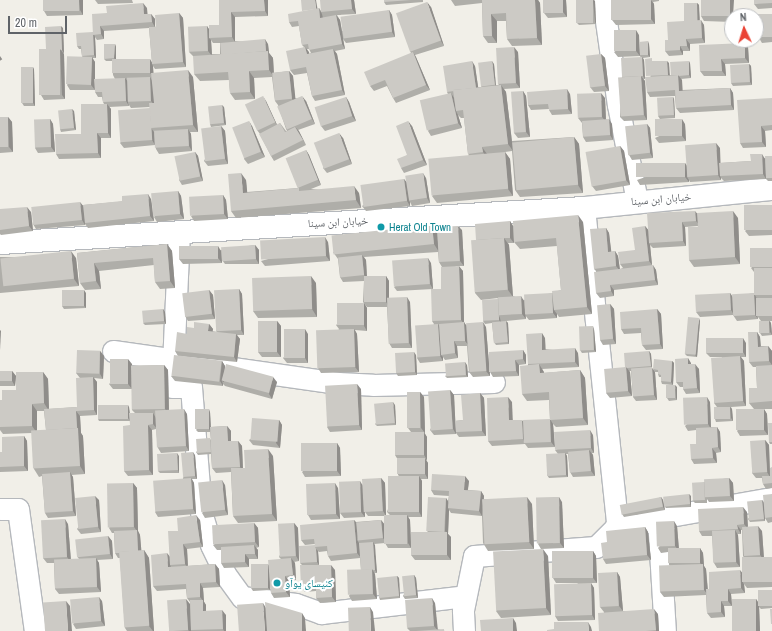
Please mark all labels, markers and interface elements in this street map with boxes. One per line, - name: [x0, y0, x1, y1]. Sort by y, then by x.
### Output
- scale bar: [10, 8, 69, 34]
- north arrow: [724, 8, 764, 48]
- text: N: [739, 10, 747, 24]
- text: 20 m: [15, 15, 37, 31]
- street label: خیابان ابن سینا: [630, 190, 692, 208]
- street label: خیابان ابن سینا: [308, 214, 368, 230]
- place label: Herat Old Town: [389, 220, 451, 234]
- marker: Herat Old Town: [376, 222, 386, 232]
- place label: کنیسای یوآو: [285, 576, 333, 590]
- marker: کنیسای یوآو: [272, 578, 282, 588]

